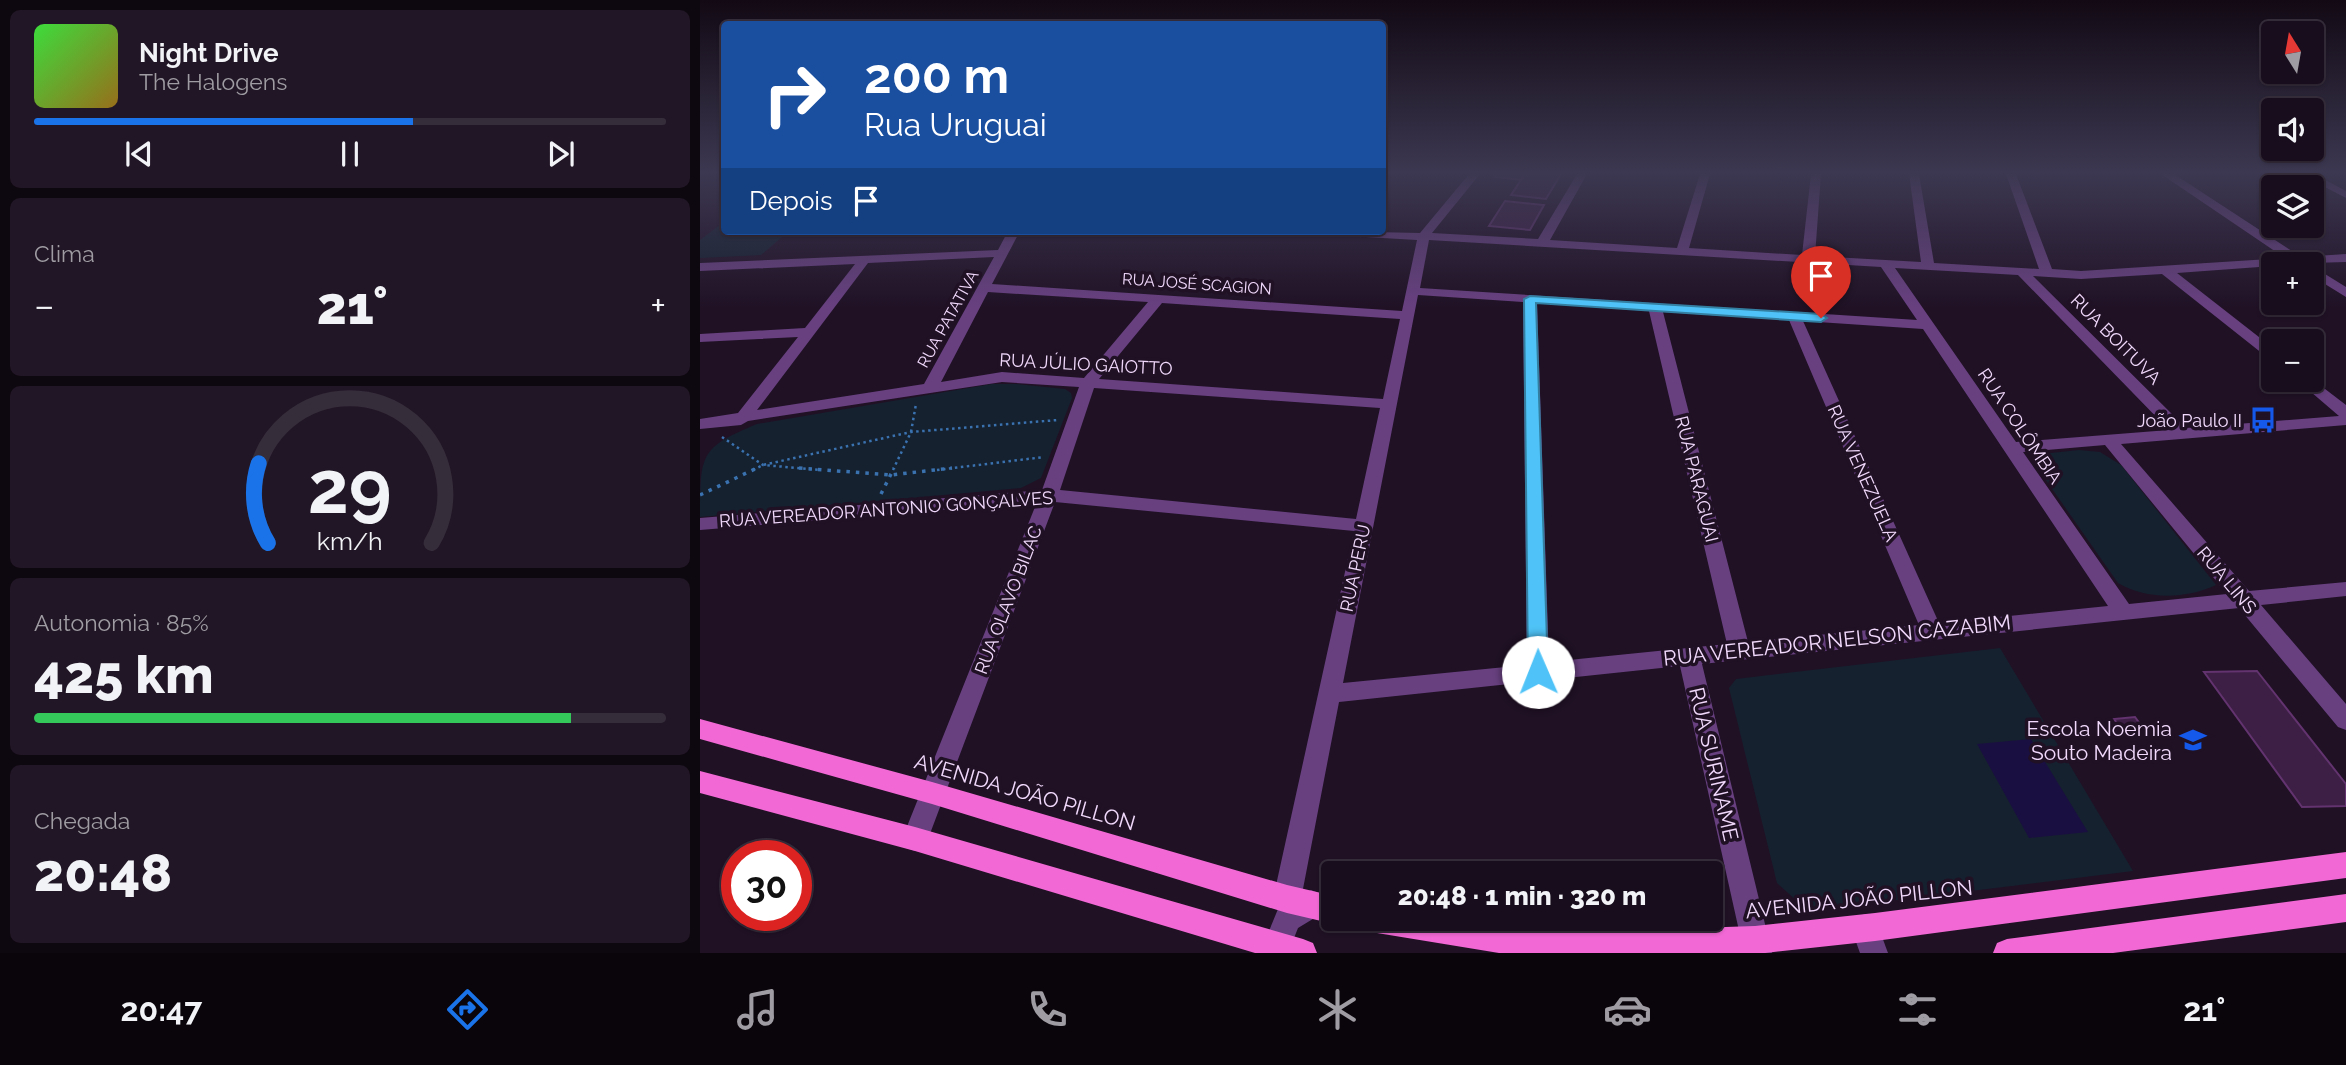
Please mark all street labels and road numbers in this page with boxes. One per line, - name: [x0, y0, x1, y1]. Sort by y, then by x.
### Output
- street label: RUA PATATIVA: [913, 267, 983, 371]
- street label: RUA JOSÉ SCAGION: [1122, 268, 1273, 299]
- street label: RUA BOITUVA: [2067, 290, 2165, 388]
- street label: RUA JÚLIO GAIOTTO: [999, 348, 1173, 379]
- street label: RUA COLÔMBIA: [1974, 364, 2067, 488]
- street label: RUA VENEZUELA: [1824, 402, 1902, 544]
- street label: RUA PARAGUAI: [1671, 414, 1723, 544]
- street label: RUA VEREADOR ANTONIO GONÇALVES: [718, 487, 1054, 531]
- street label: RUA OLAVO BILAC: [970, 523, 1046, 677]
- street label: RUA PERU: [1336, 523, 1374, 613]
- street label: RUA LINS: [2193, 542, 2261, 618]
- street label: RUA VEREADOR NELSON CAZABIM: [1662, 609, 2012, 671]
- street label: RUA SURINAME: [1684, 685, 1744, 843]
- street label: AVENIDA JOÃO PILLON: [912, 748, 1138, 836]
- street label: AVENIDA JOÃO PILLON: [1744, 875, 1974, 923]

